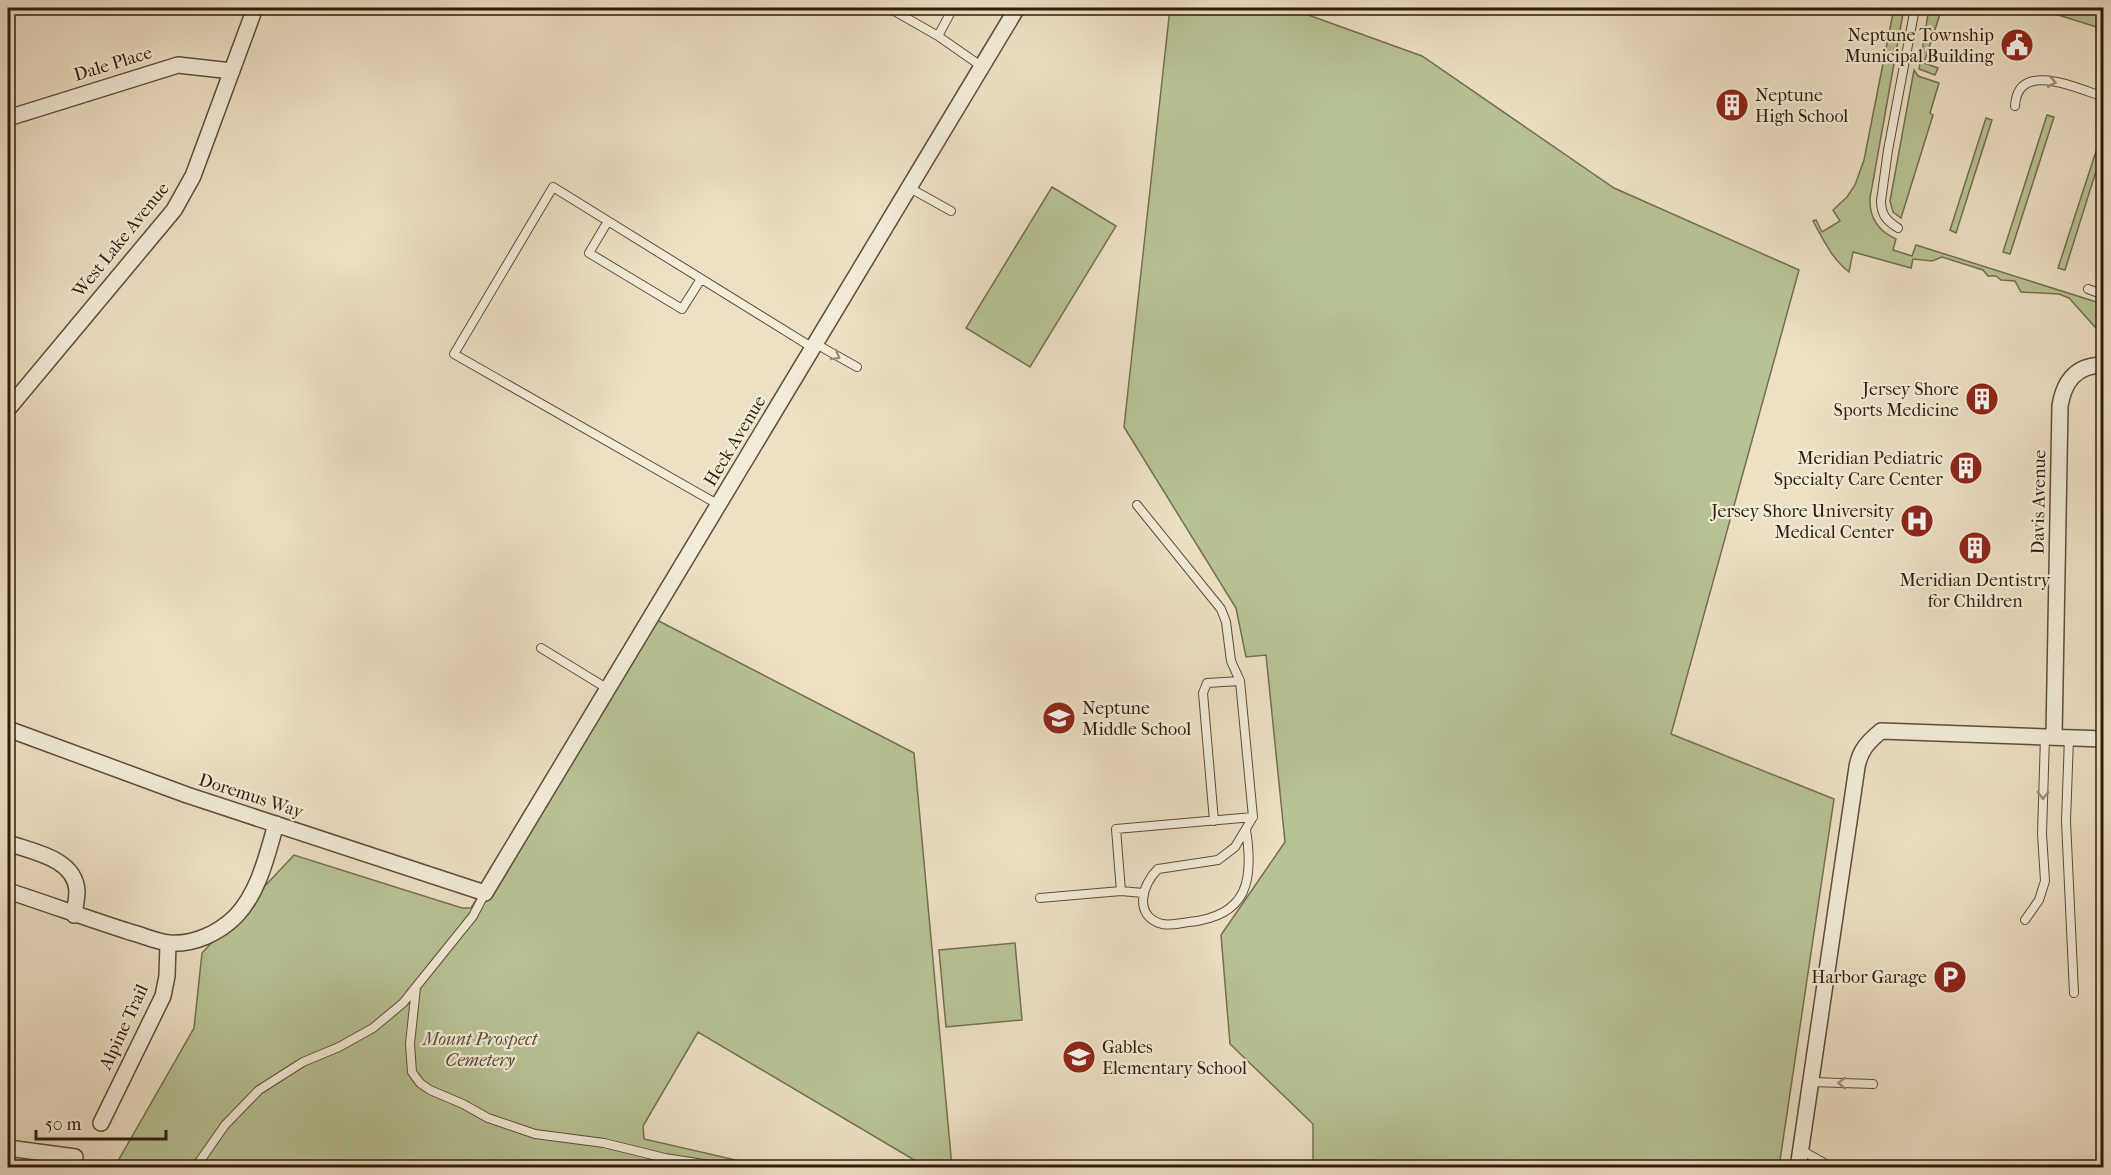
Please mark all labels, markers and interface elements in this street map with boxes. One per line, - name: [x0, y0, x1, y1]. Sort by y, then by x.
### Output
- place label: Neptune Township Municipal Building: [1844, 25, 1994, 67]
- public building icon: Neptune Township Municipal Building: [1999, 27, 2035, 63]
- street label: Dale Place: [71, 42, 155, 86]
- one-way arrow: [2047, 75, 2057, 88]
- place label: Neptune High School: [1755, 85, 1848, 127]
- building icon: Neptune High School: [1714, 87, 1750, 123]
- street label: West Lake Avenue: [68, 178, 174, 302]
- one-way arrow: [830, 349, 841, 360]
- place label: Jersey Shore Sports Medicine: [1834, 379, 1959, 421]
- building icon: Jersey Shore Sports Medicine: [1964, 381, 2000, 417]
- street label: Heck Avenue: [700, 392, 770, 490]
- place label: Meridian Pediatric Specialty Care Center: [1774, 448, 1943, 490]
- street label: Davis Avenue: [2028, 449, 2050, 555]
- building icon: Meridian Pediatric Specialty Care Center: [1948, 450, 1984, 486]
- place label: Jersey Shore University Medical Center: [1709, 501, 1895, 543]
- hospital icon: Jersey Shore University Medical Center: [1899, 503, 1935, 539]
- building icon: Meridian Dentistry for Children: [1957, 530, 1993, 566]
- place label: Meridian Dentistry for Children: [1900, 570, 2052, 612]
- place label: Neptune Middle School: [1082, 698, 1191, 740]
- school or university icon: Neptune Middle School: [1041, 700, 1077, 736]
- street label: Doremus Way: [196, 769, 307, 823]
- one-way arrow: [2036, 791, 2049, 800]
- parking icon: Harbor Garage: [1932, 959, 1968, 995]
- place label: Harbor Garage: [1811, 967, 1927, 988]
- street label: Alpine Trail: [95, 981, 153, 1074]
- park label: Mount Prospect Cemetery: [421, 1029, 539, 1071]
- place label: Gables Elementary School: [1102, 1037, 1247, 1079]
- school or university icon: Gables Elementary School: [1061, 1039, 1097, 1075]
- one-way arrow: [1837, 1076, 1846, 1089]
- scale bar: [36, 1103, 166, 1141]
- text: 50 m: [45, 1114, 82, 1135]

